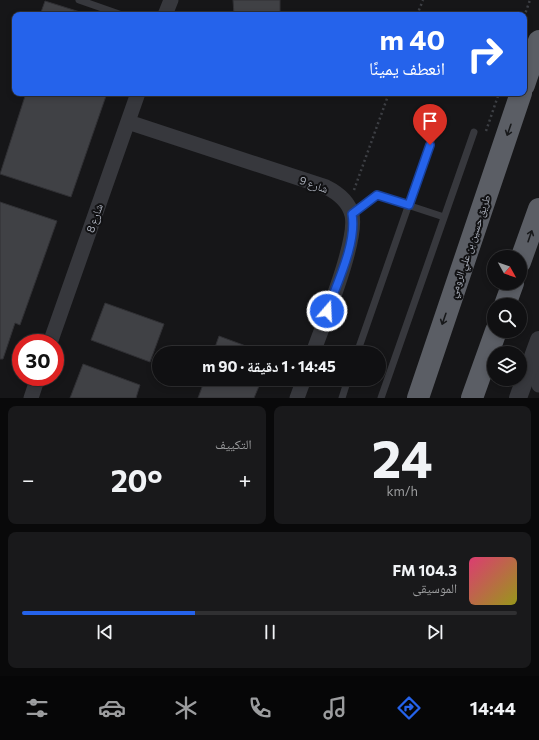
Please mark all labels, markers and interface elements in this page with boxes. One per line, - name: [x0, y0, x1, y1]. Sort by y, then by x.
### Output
- text: 40 m: [379, 22, 445, 56]
- icon: right: [459, 28, 511, 80]
- text: انعطف يمينًا: [369, 57, 445, 79]
- pin: [413, 104, 447, 145]
- icon: arrive: [419, 110, 441, 132]
- one-way arrow: [505, 123, 512, 136]
- street label: شارع 9: [297, 173, 330, 196]
- street label: طريق حسين بن علي الرومي: [445, 193, 495, 300]
- street label: شارع 8: [83, 202, 106, 234]
- one-way arrow: [526, 230, 534, 242]
- north arrow: [487, 250, 527, 290]
- map controls: [487, 250, 527, 386]
- position arrow: [306, 290, 348, 332]
- button: search: [487, 298, 527, 338]
- one-way arrow: [440, 313, 448, 325]
- speed limit sign: 30: [12, 334, 64, 386]
- button: layers: [487, 346, 527, 386]
- text: 14:45 · 1 دقيقة · 90 m: [202, 357, 336, 375]
- text: 24: [372, 425, 433, 489]
- text: التكييف: [215, 436, 252, 452]
- text: 20°: [111, 461, 162, 498]
- text: −: [22, 466, 35, 493]
- text: +: [239, 466, 252, 493]
- text: km/h: [386, 483, 418, 499]
- text: 104.3 FM: [392, 561, 457, 579]
- text: الموسيقى: [413, 580, 457, 596]
- icon: previous: [94, 621, 116, 643]
- icon: pause: [259, 621, 281, 643]
- icon: next: [424, 621, 446, 643]
- icon: filters: [23, 694, 51, 722]
- icon: car: [98, 694, 126, 722]
- icon: climate: [172, 694, 200, 722]
- icon: phone: [246, 694, 274, 722]
- icon: music: [321, 694, 349, 722]
- icon: directions: [395, 694, 423, 722]
- text: 14:44: [470, 697, 516, 719]

